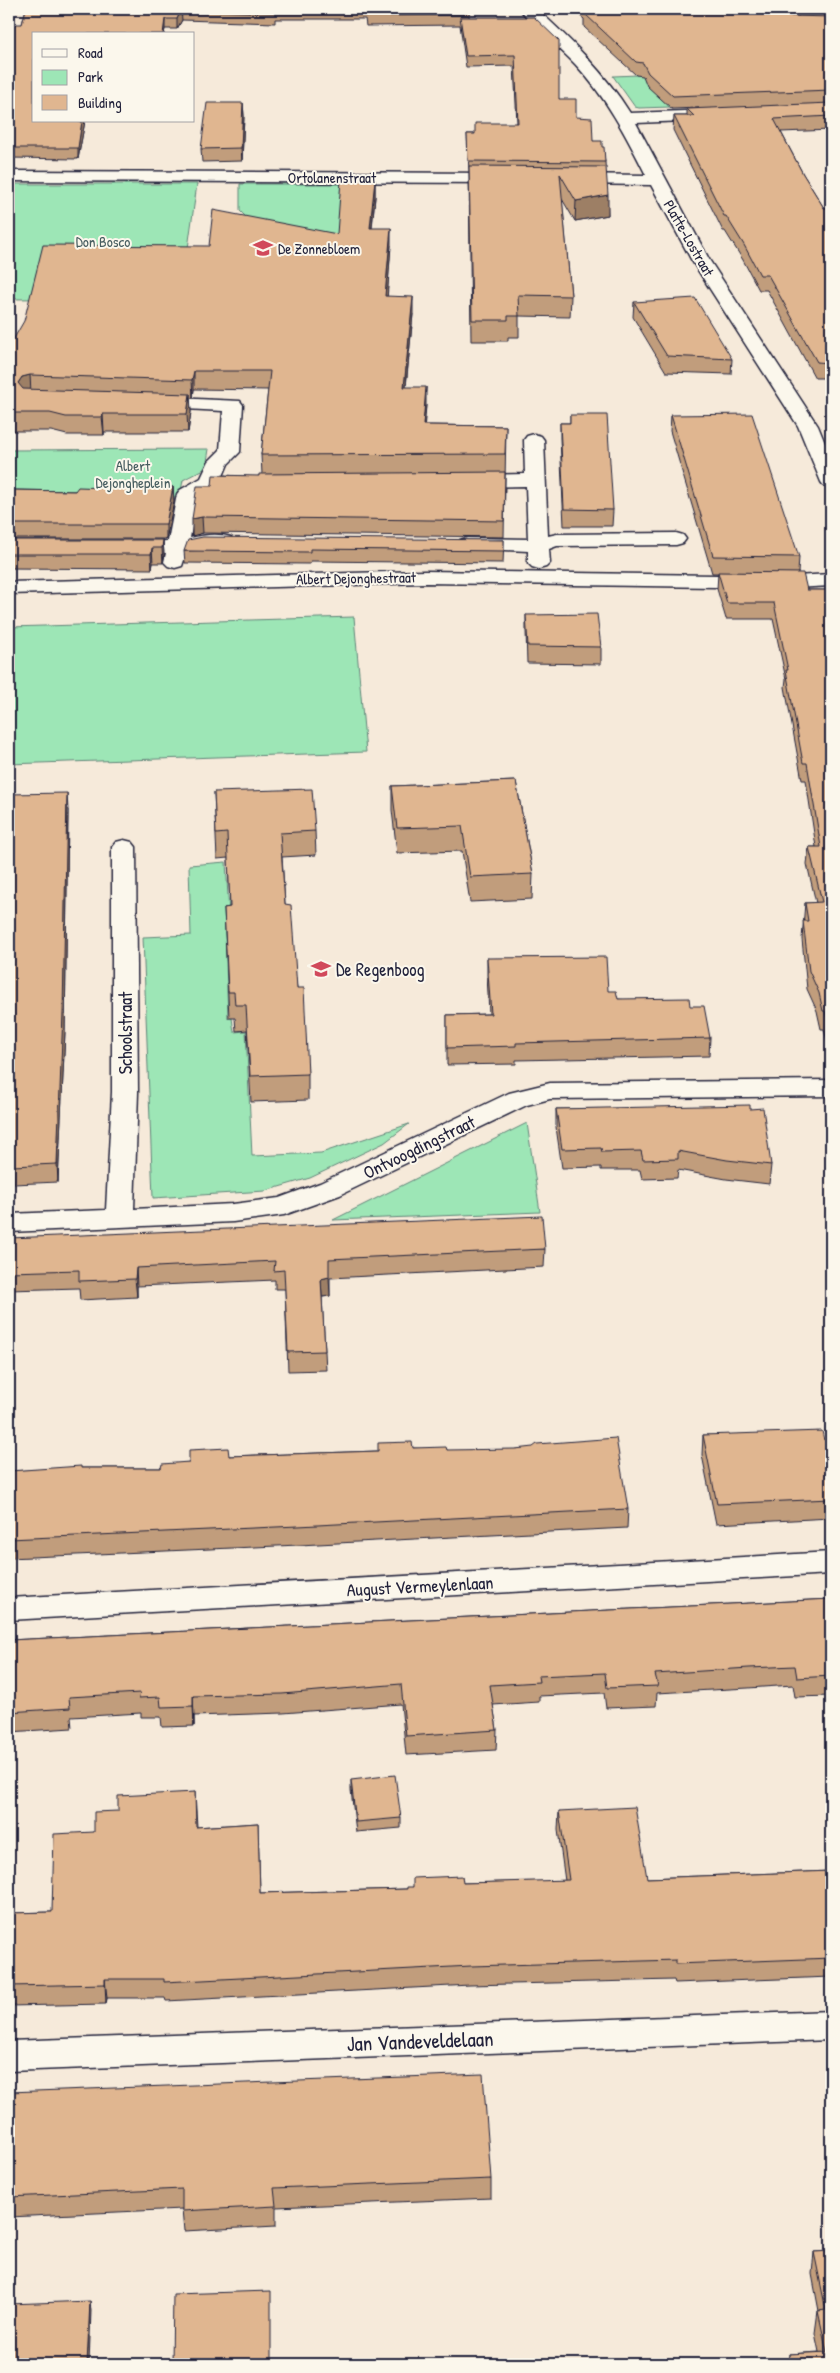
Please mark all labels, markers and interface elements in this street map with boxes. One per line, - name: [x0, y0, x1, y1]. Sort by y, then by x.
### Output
- legend: [32, 32, 195, 122]
- text: Road: [78, 42, 103, 63]
- text: Park: [78, 66, 103, 87]
- text: Building: [78, 92, 122, 113]
- street label: Ortolanenstraat: [288, 167, 377, 188]
- street label: Platte-Lostraat: [659, 196, 720, 281]
- park label: Don Bosco: [76, 231, 130, 252]
- school or university icon: De Zonnebloem: [252, 237, 274, 259]
- place label: De Zonnebloem: [278, 238, 360, 259]
- park label: Albert Dejongheplein: [96, 455, 171, 493]
- street label: Albert Dejonghestraat: [296, 566, 417, 590]
- place label: De Regenboog: [336, 957, 424, 982]
- school or university icon: De Regenboog: [310, 958, 332, 980]
- street label: Schoolstraat: [113, 991, 138, 1074]
- street label: Ontvoogdingstraat: [359, 1109, 480, 1185]
- street label: August Vermeylenlaan: [346, 1570, 494, 1602]
- street label: Jan Vandeveldelaan: [346, 2024, 494, 2058]

